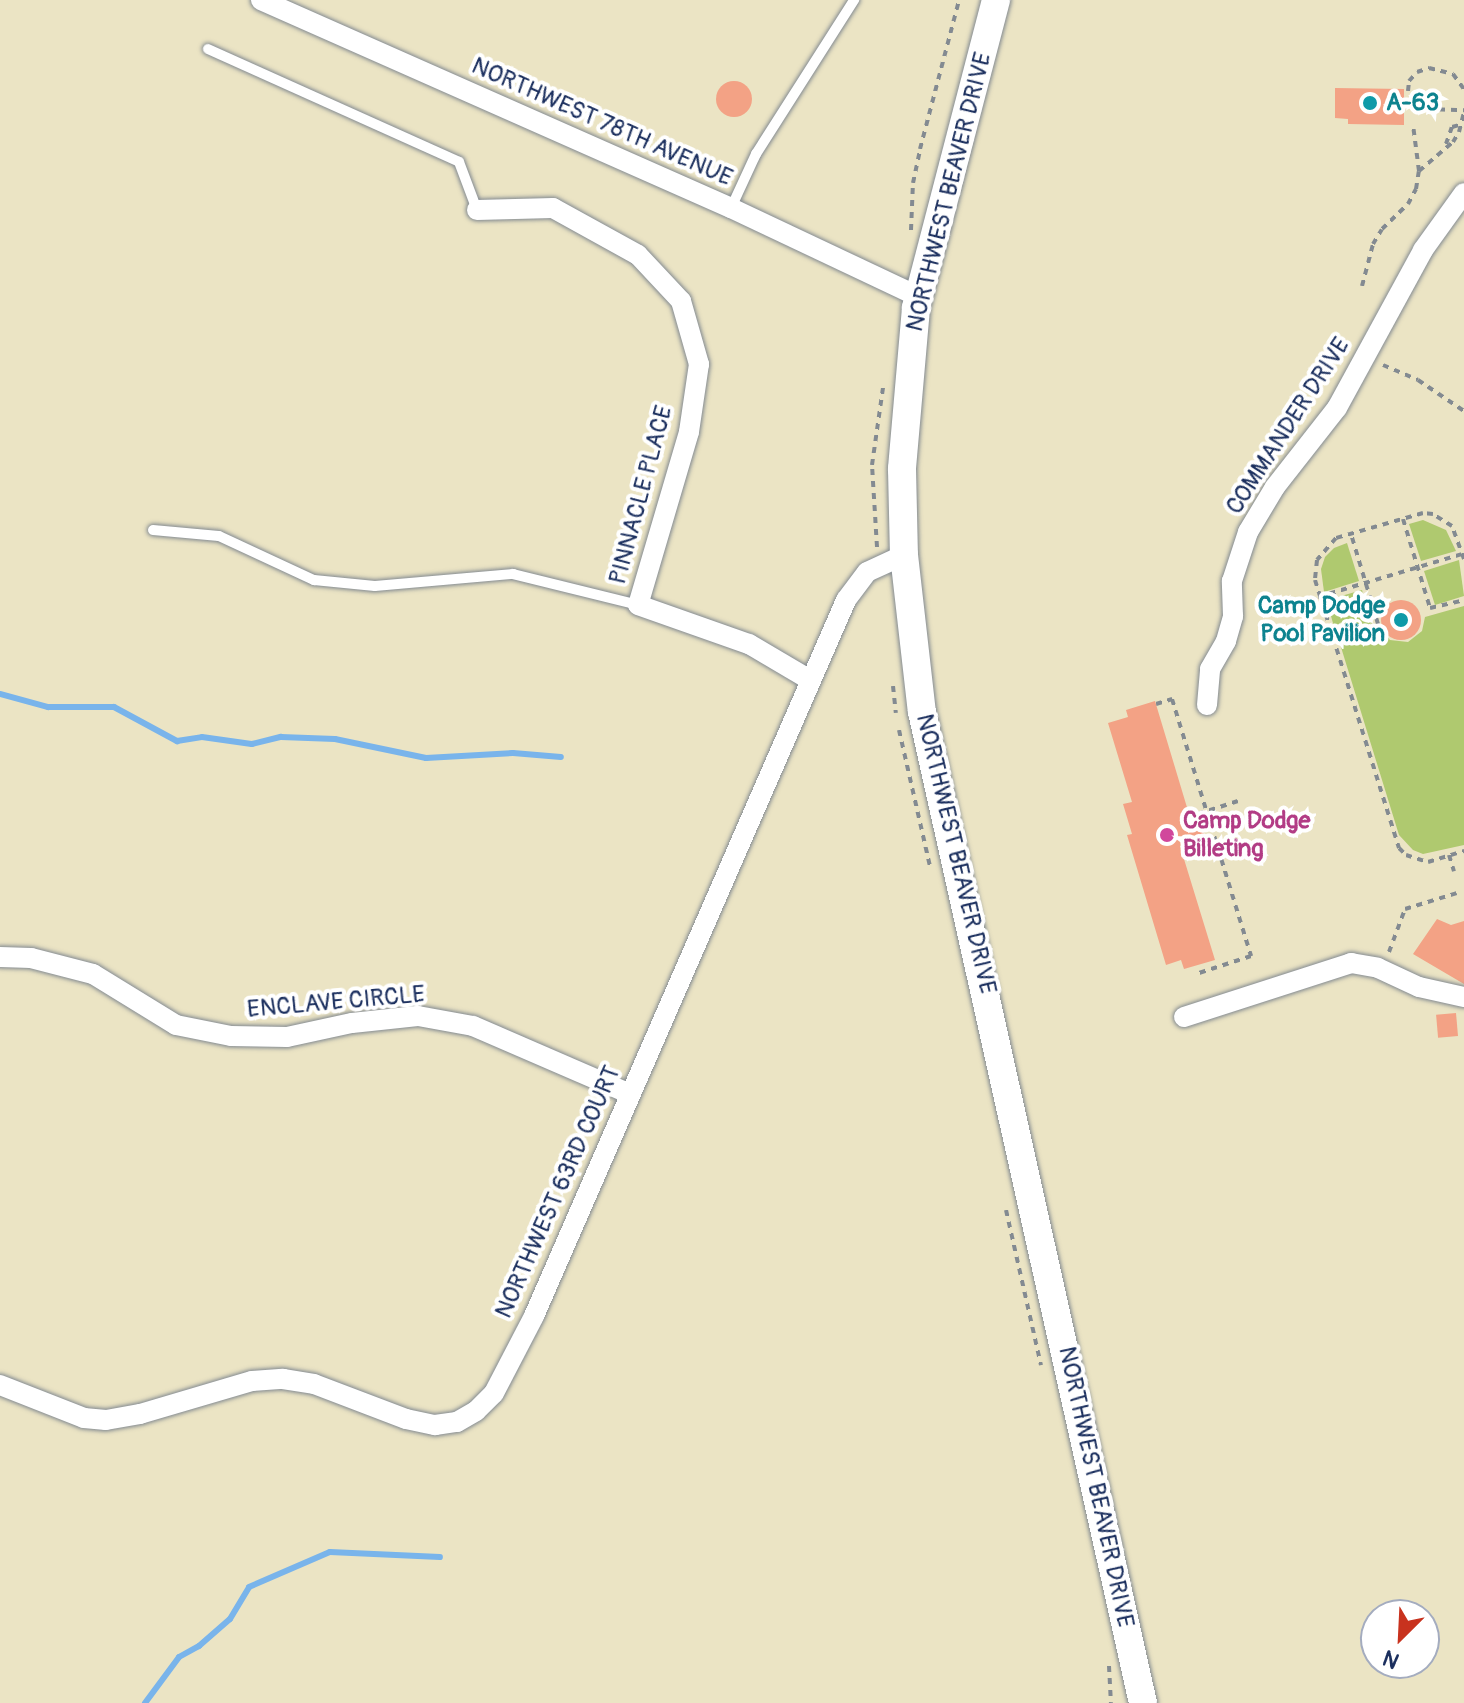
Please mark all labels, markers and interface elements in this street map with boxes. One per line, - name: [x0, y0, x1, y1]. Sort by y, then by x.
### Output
- street label: NORTHWEST BEAVER DRIVE: [900, 50, 998, 334]
- street label: NORTHWEST 78TH AVENUE: [467, 51, 737, 193]
- place label: A-63: [1386, 89, 1439, 117]
- marker: A-63: [1361, 94, 1379, 112]
- street label: COMMANDER DRIVE: [1220, 332, 1356, 520]
- street label: PINNACLE PLACE: [603, 403, 679, 587]
- place label: Camp Dodge Pool Pavilion: [1258, 592, 1385, 648]
- marker: Camp Dodge Pool Pavilion: [1392, 611, 1410, 629]
- street label: NORTHWEST BEAVER DRIVE: [910, 711, 1002, 997]
- place label: Camp Dodge Billeting: [1183, 807, 1310, 863]
- marker: Camp Dodge Billeting: [1158, 826, 1176, 844]
- street label: ENCLAVE CIRCLE: [246, 980, 426, 1024]
- street label: NORTHWEST 63RD COURT: [489, 1061, 627, 1323]
- street label: NORTHWEST BEAVER DRIVE: [1052, 1344, 1140, 1630]
- north arrow: [1360, 1599, 1440, 1679]
- text: N: [1379, 1643, 1404, 1675]

